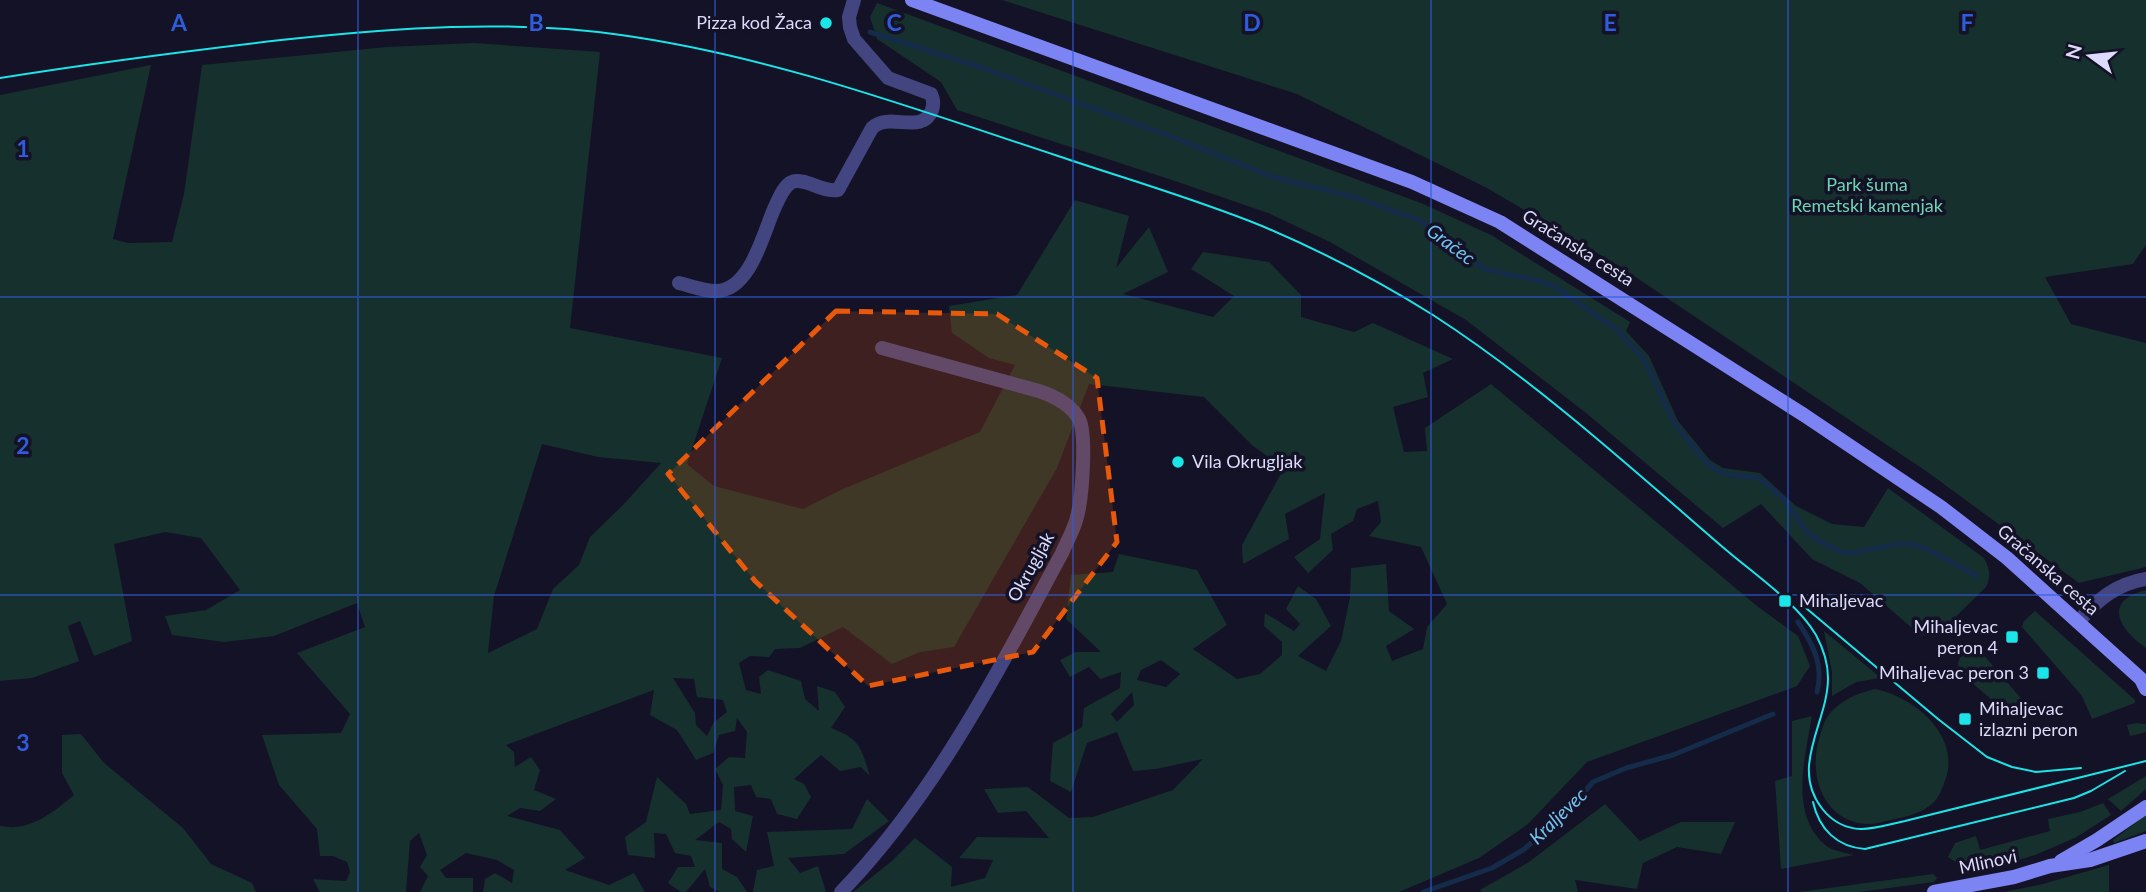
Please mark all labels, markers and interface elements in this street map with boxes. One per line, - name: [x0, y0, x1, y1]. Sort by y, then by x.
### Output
- text: A: [170, 8, 188, 36]
- text: B: [528, 8, 544, 36]
- text: C: [886, 8, 902, 36]
- text: D: [1243, 8, 1261, 36]
- text: E: [1603, 8, 1617, 36]
- text: F: [1960, 8, 1974, 36]
- place label: Pizza kod Žaca: [696, 11, 812, 33]
- marker: Pizza kod Žaca: [818, 15, 834, 31]
- north arrow: [2055, 21, 2125, 91]
- text: N: [2060, 41, 2086, 62]
- text: 1: [16, 134, 30, 162]
- park label: Park šuma Remetski kamenjak: [1791, 173, 1944, 216]
- street label: Gračanska cesta: [1519, 204, 1638, 290]
- water label: Gračec: [1423, 218, 1480, 269]
- text: 2: [16, 431, 30, 459]
- place label: Vila Okrugljak: [1192, 450, 1303, 472]
- marker: Vila Okrugljak: [1170, 454, 1186, 470]
- street label: Gračanska cesta: [1993, 519, 2104, 619]
- street label: Okrugljak: [1002, 527, 1059, 605]
- place label: Mihaljevac: [1799, 589, 1884, 611]
- marker: Mihaljevac: [1777, 593, 1793, 609]
- place label: Mihaljevac peron 4: [1914, 615, 1998, 658]
- marker: Mihaljevac peron 4: [2004, 629, 2020, 645]
- place label: Mihaljevac peron 3: [1879, 661, 2029, 683]
- marker: Mihaljevac peron 3: [2035, 665, 2051, 681]
- place label: Mihaljevac izlazni peron: [1979, 697, 2078, 740]
- marker: Mihaljevac izlazni peron: [1957, 711, 1973, 727]
- text: 3: [16, 728, 30, 756]
- water label: Kraljevec: [1524, 782, 1592, 849]
- street label: Mlinovi: [1957, 844, 2019, 878]

